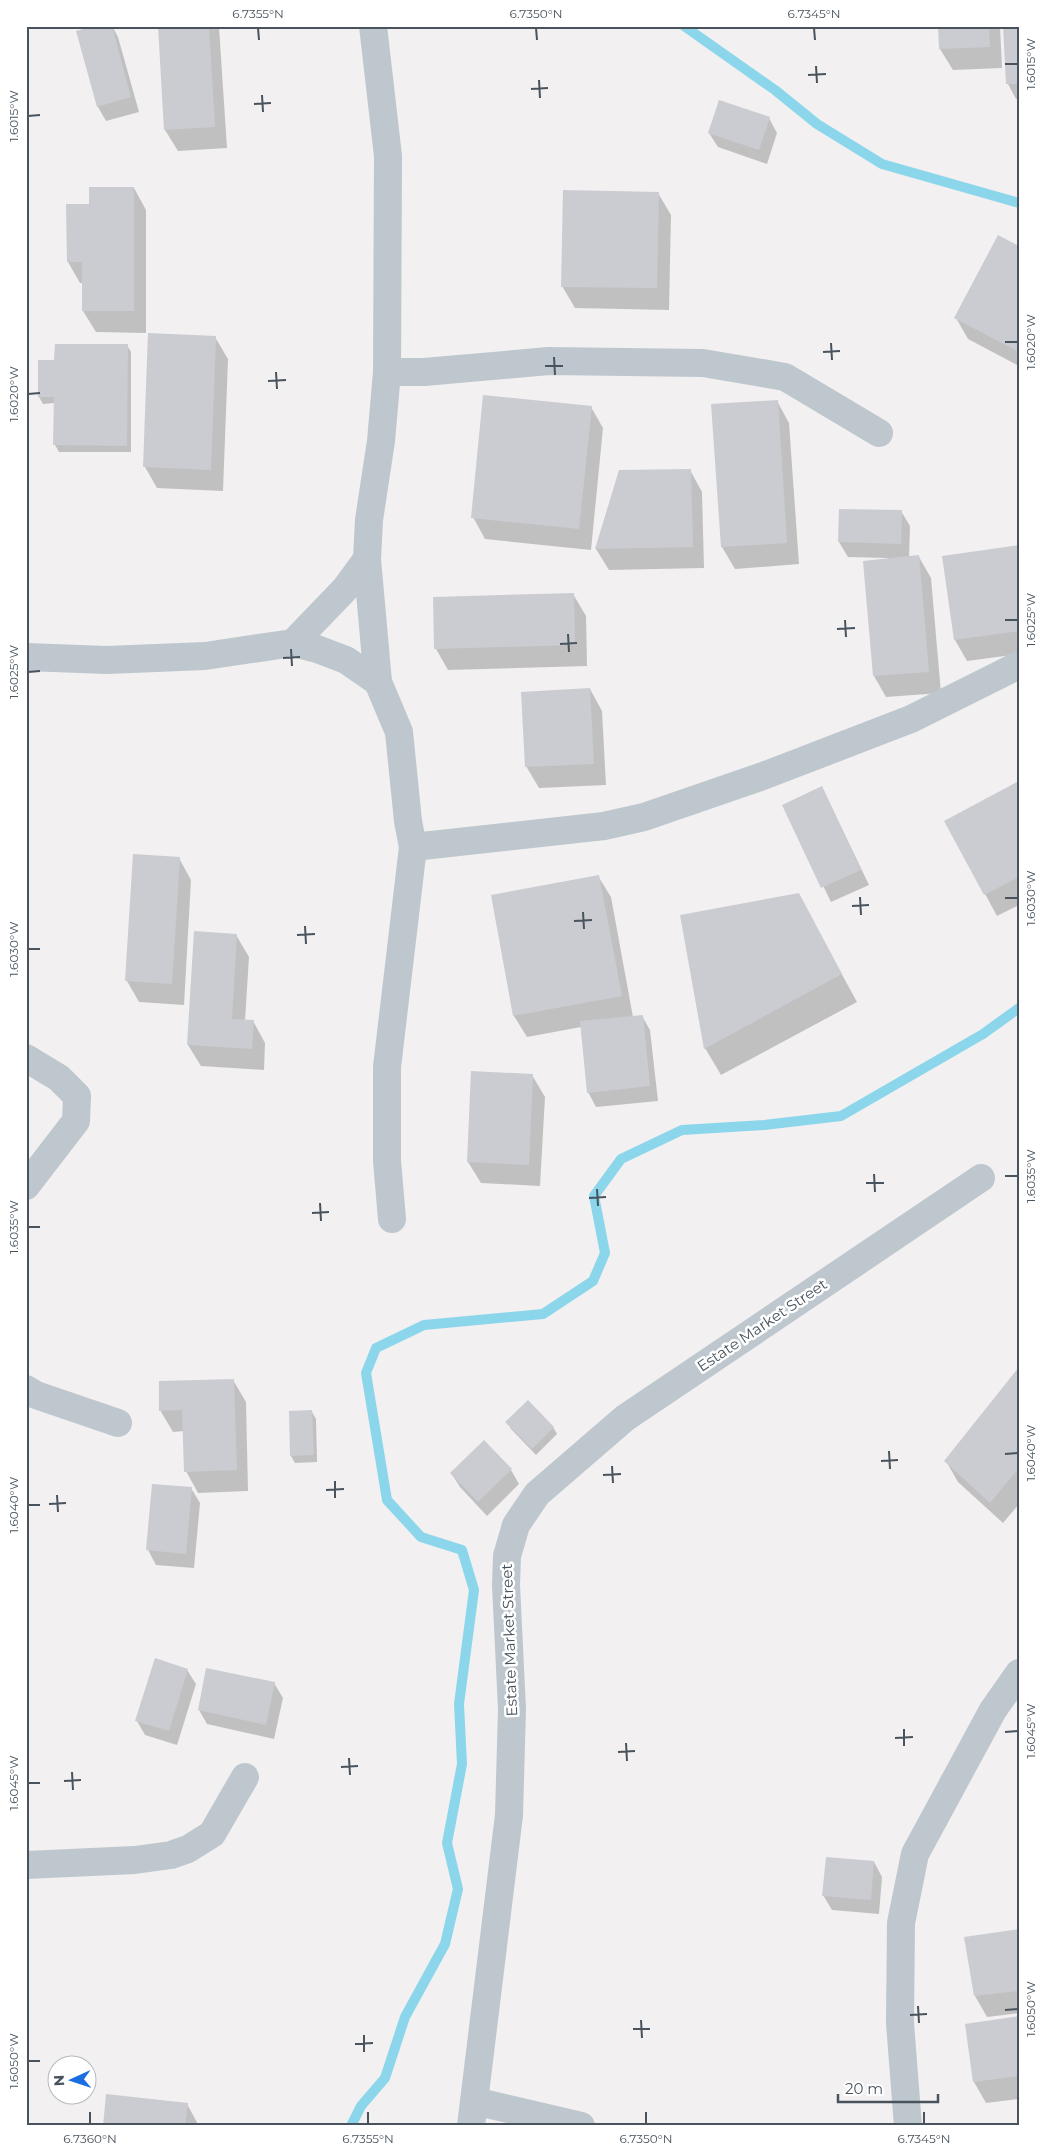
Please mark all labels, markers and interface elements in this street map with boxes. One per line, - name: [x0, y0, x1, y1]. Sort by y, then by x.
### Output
- text: 6.7355°N: [232, 6, 284, 21]
- text: 6.7350°N: [510, 6, 562, 21]
- text: 6.7345°N: [788, 6, 840, 21]
- text: 1.6015°W: [1023, 38, 1038, 90]
- text: 1.6015°W: [6, 90, 21, 142]
- text: 1.6020°W: [1023, 314, 1038, 370]
- text: 1.6020°W: [6, 366, 21, 422]
- text: 1.6025°W: [1023, 593, 1038, 647]
- text: 1.6025°W: [6, 645, 21, 699]
- text: 1.6030°W: [1023, 870, 1038, 926]
- text: 1.6030°W: [6, 921, 21, 977]
- text: 1.6035°W: [1023, 1149, 1038, 1203]
- text: 1.6035°W: [6, 1200, 21, 1254]
- street label: Estate Market Street: [693, 1274, 831, 1376]
- text: 1.6040°W: [1023, 1425, 1038, 1481]
- text: 1.6040°W: [6, 1477, 21, 1533]
- street label: Estate Market Street: [497, 1563, 521, 1717]
- text: 1.6045°W: [1023, 1703, 1038, 1759]
- text: 1.6045°W: [6, 1755, 21, 1811]
- text: 1.6050°W: [1023, 1981, 1038, 2037]
- text: 1.6050°W: [6, 2033, 21, 2089]
- north arrow: [48, 2054, 98, 2104]
- scale bar: [838, 2072, 938, 2104]
- text: N: [50, 2075, 68, 2087]
- text: 20 m: [845, 2079, 883, 2098]
- text: 6.7360°N: [63, 2131, 117, 2146]
- text: 6.7355°N: [342, 2131, 394, 2146]
- text: 6.7350°N: [620, 2131, 672, 2146]
- text: 6.7345°N: [898, 2131, 950, 2146]

